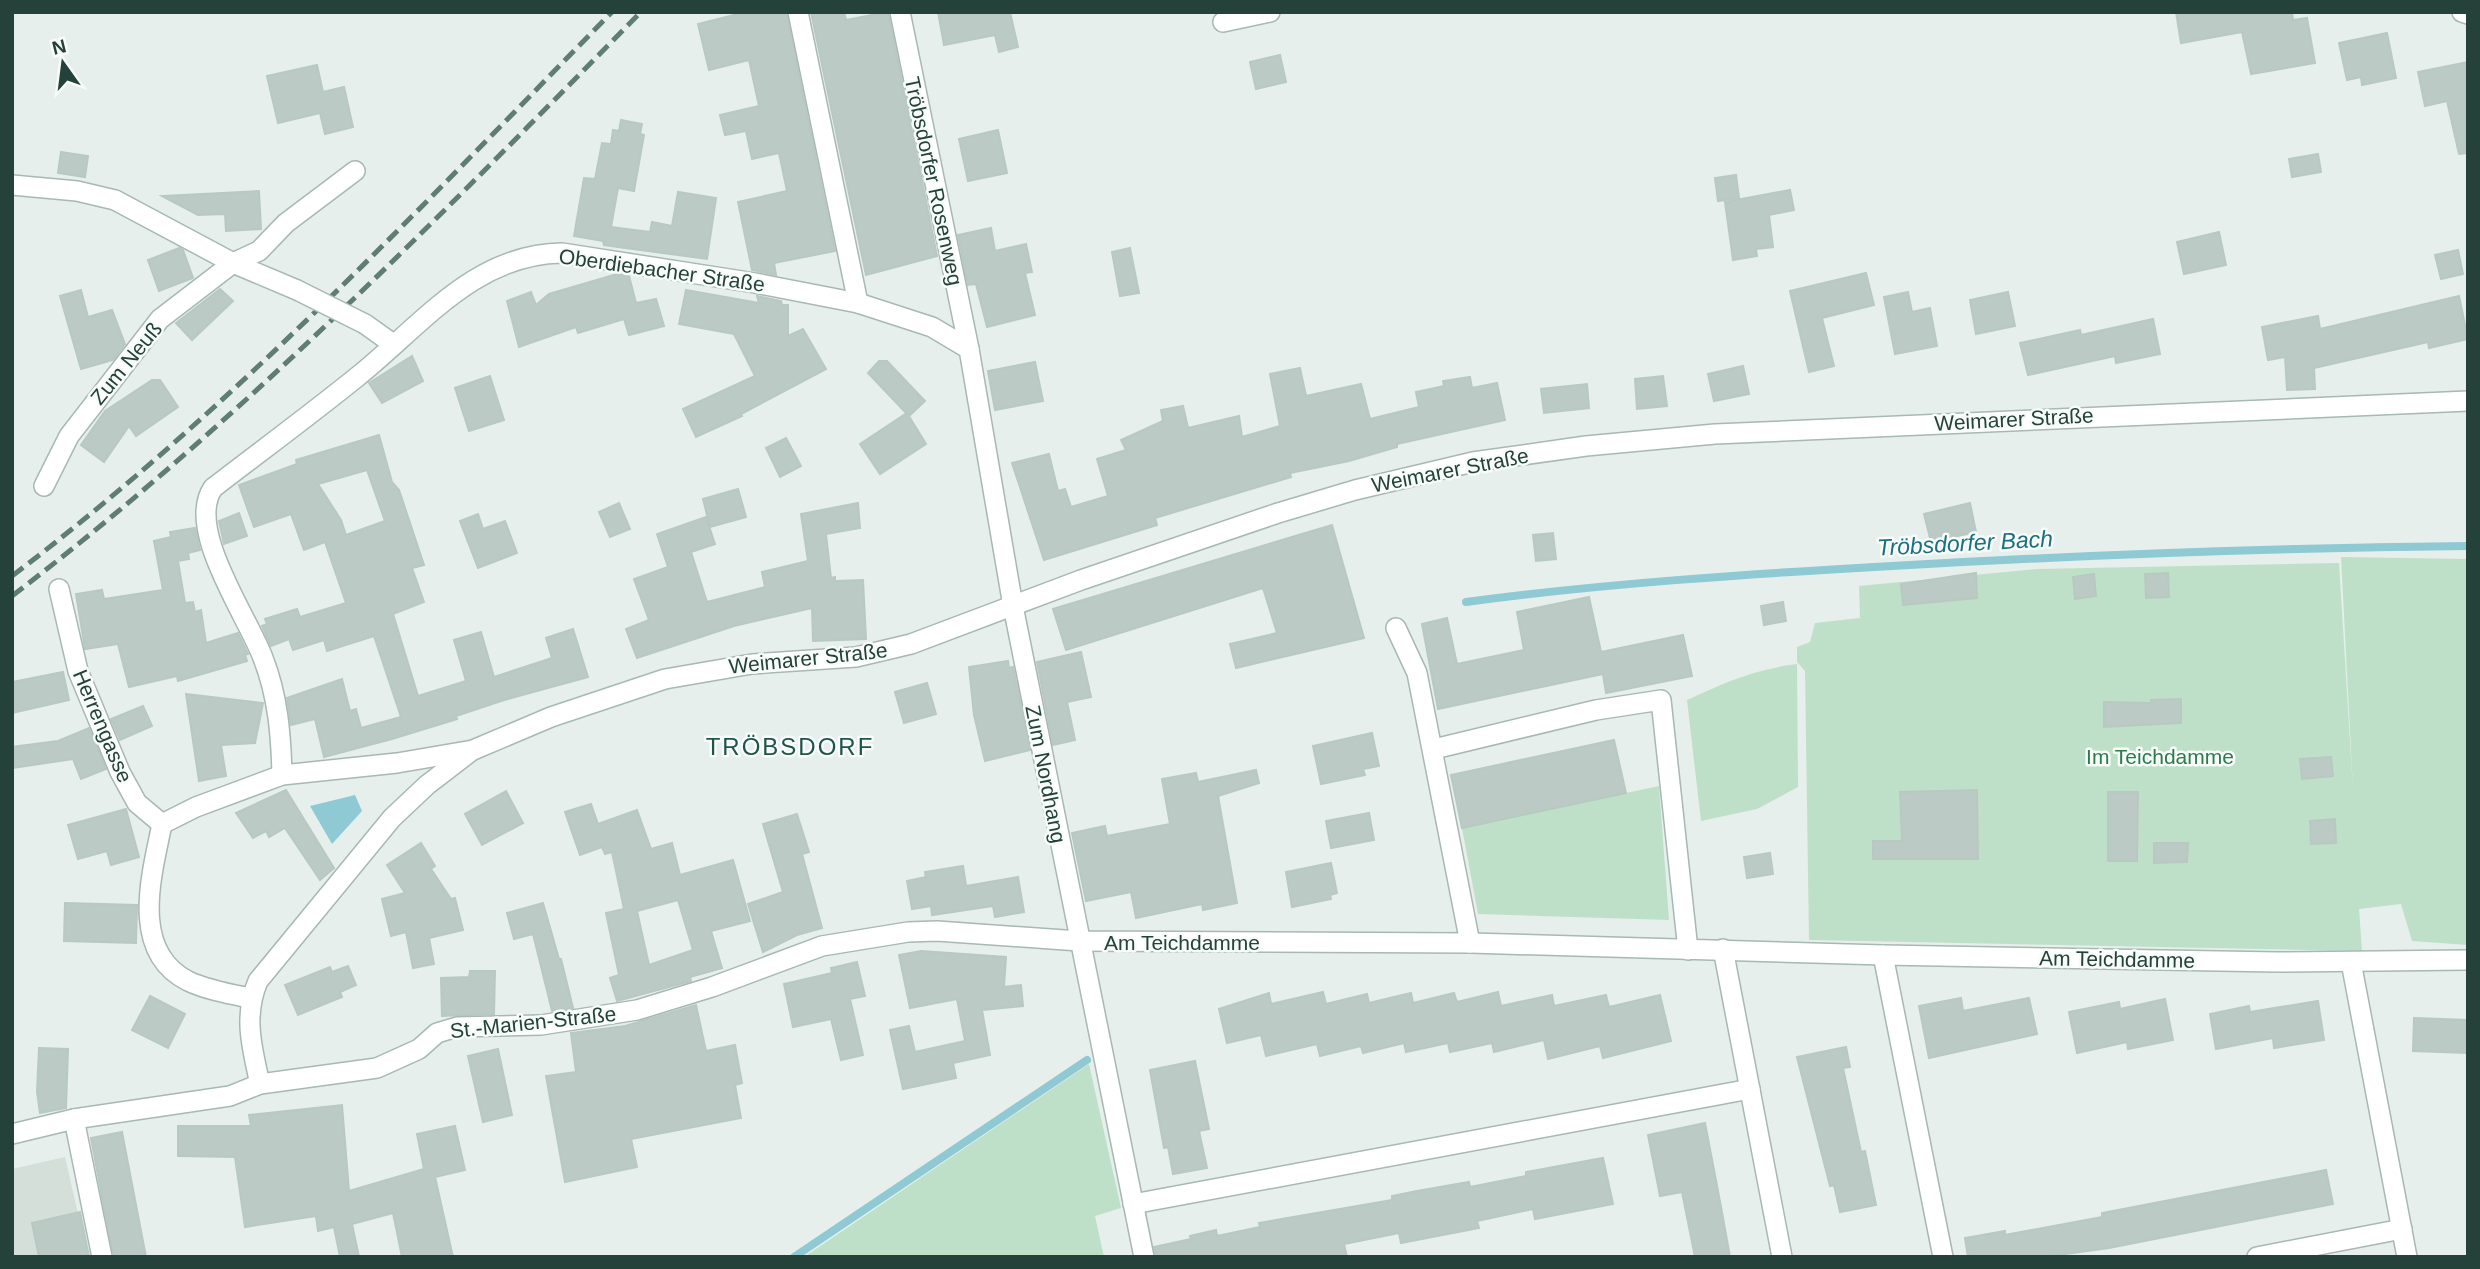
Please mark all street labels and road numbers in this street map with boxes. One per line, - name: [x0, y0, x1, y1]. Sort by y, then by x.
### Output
- street label: Tröbsdorfer Rosenweg: [901, 75, 967, 287]
- street label: Oberdiebacher Straße: [558, 244, 766, 296]
- street label: Zum Neuß: [86, 317, 166, 409]
- street label: Weimarer Straße: [1934, 403, 2094, 435]
- street label: Weimarer Straße: [1370, 443, 1530, 497]
- street label: Weimarer Straße: [727, 638, 889, 678]
- street label: Herrengasse: [69, 666, 137, 786]
- street label: Zum Nordhang: [1021, 703, 1071, 845]
- street label: Am Teichdamme: [1104, 931, 1260, 954]
- street label: Am Teichdamme: [2039, 946, 2195, 972]
- street label: St.-Marien-Straße: [449, 1002, 617, 1042]

